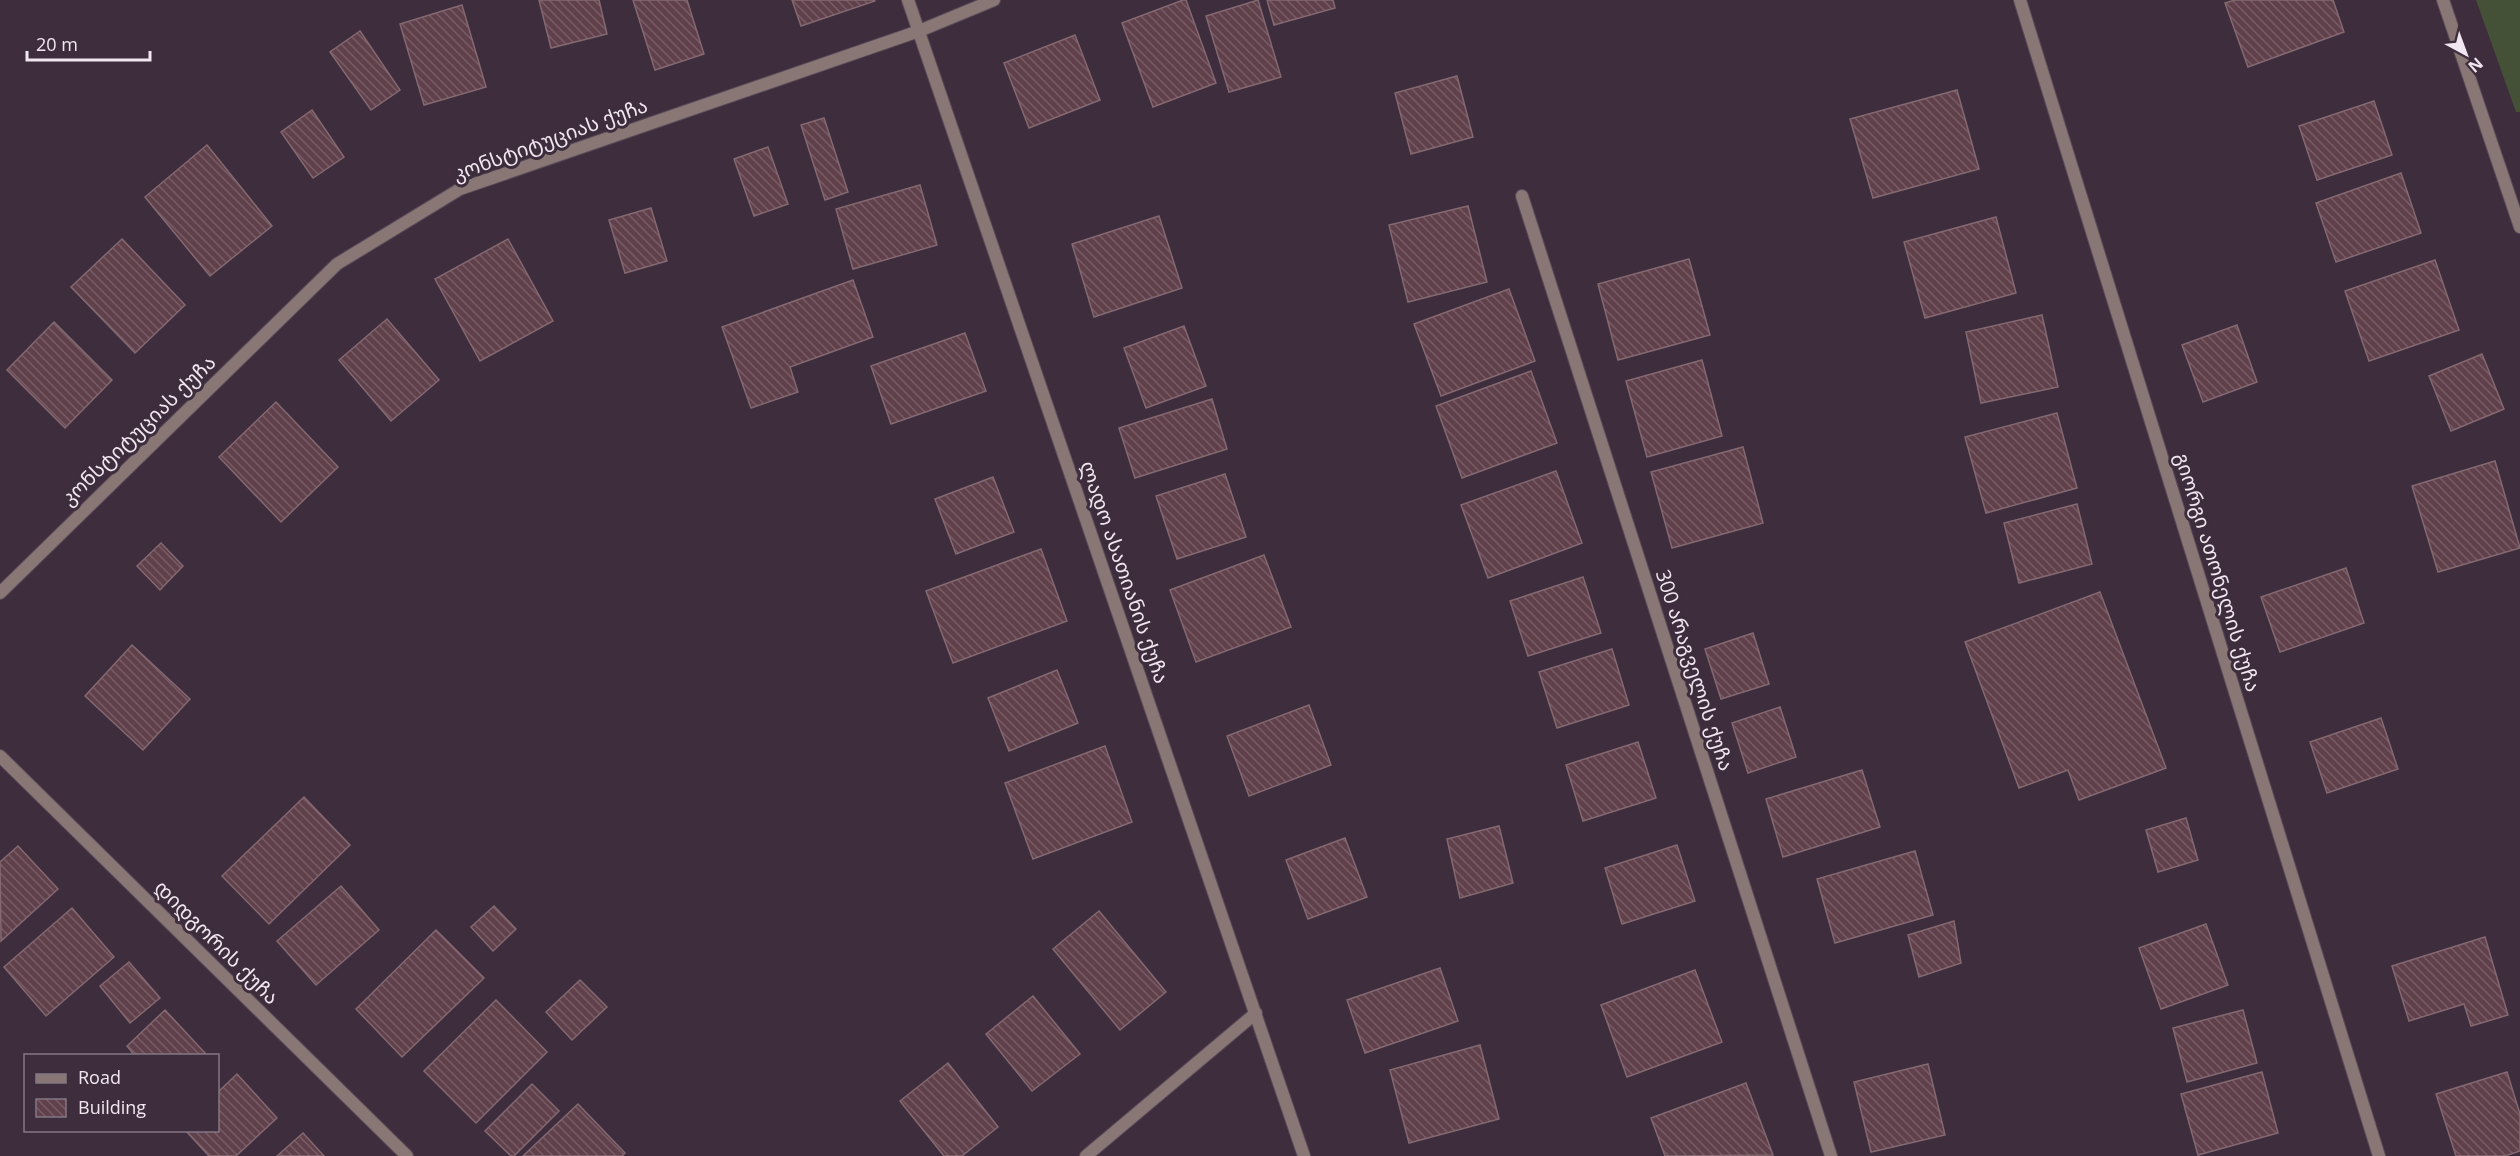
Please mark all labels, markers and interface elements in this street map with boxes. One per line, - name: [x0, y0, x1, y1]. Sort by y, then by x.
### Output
- scale bar: [27, 24, 150, 62]
- north arrow: [2436, 24, 2496, 84]
- text: 20 m: [36, 32, 78, 56]
- text: N: [2464, 53, 2488, 78]
- street label: კონსტიტუციას ქუჩა: [449, 91, 651, 187]
- street label: კონსტიტუციას ქუჩა: [55, 349, 221, 511]
- street label: გიორგი ათონელის ქუჩა: [2169, 449, 2267, 695]
- street label: ლადო ასათიანის ქუჩა: [1074, 457, 1176, 687]
- street label: 300 არაგველის ქუჩა: [1650, 566, 1740, 774]
- street label: დიდგორის ქუჩა: [149, 874, 285, 1010]
- legend: [24, 1054, 219, 1132]
- text: Road: [78, 1065, 121, 1089]
- text: Building: [78, 1095, 146, 1119]

